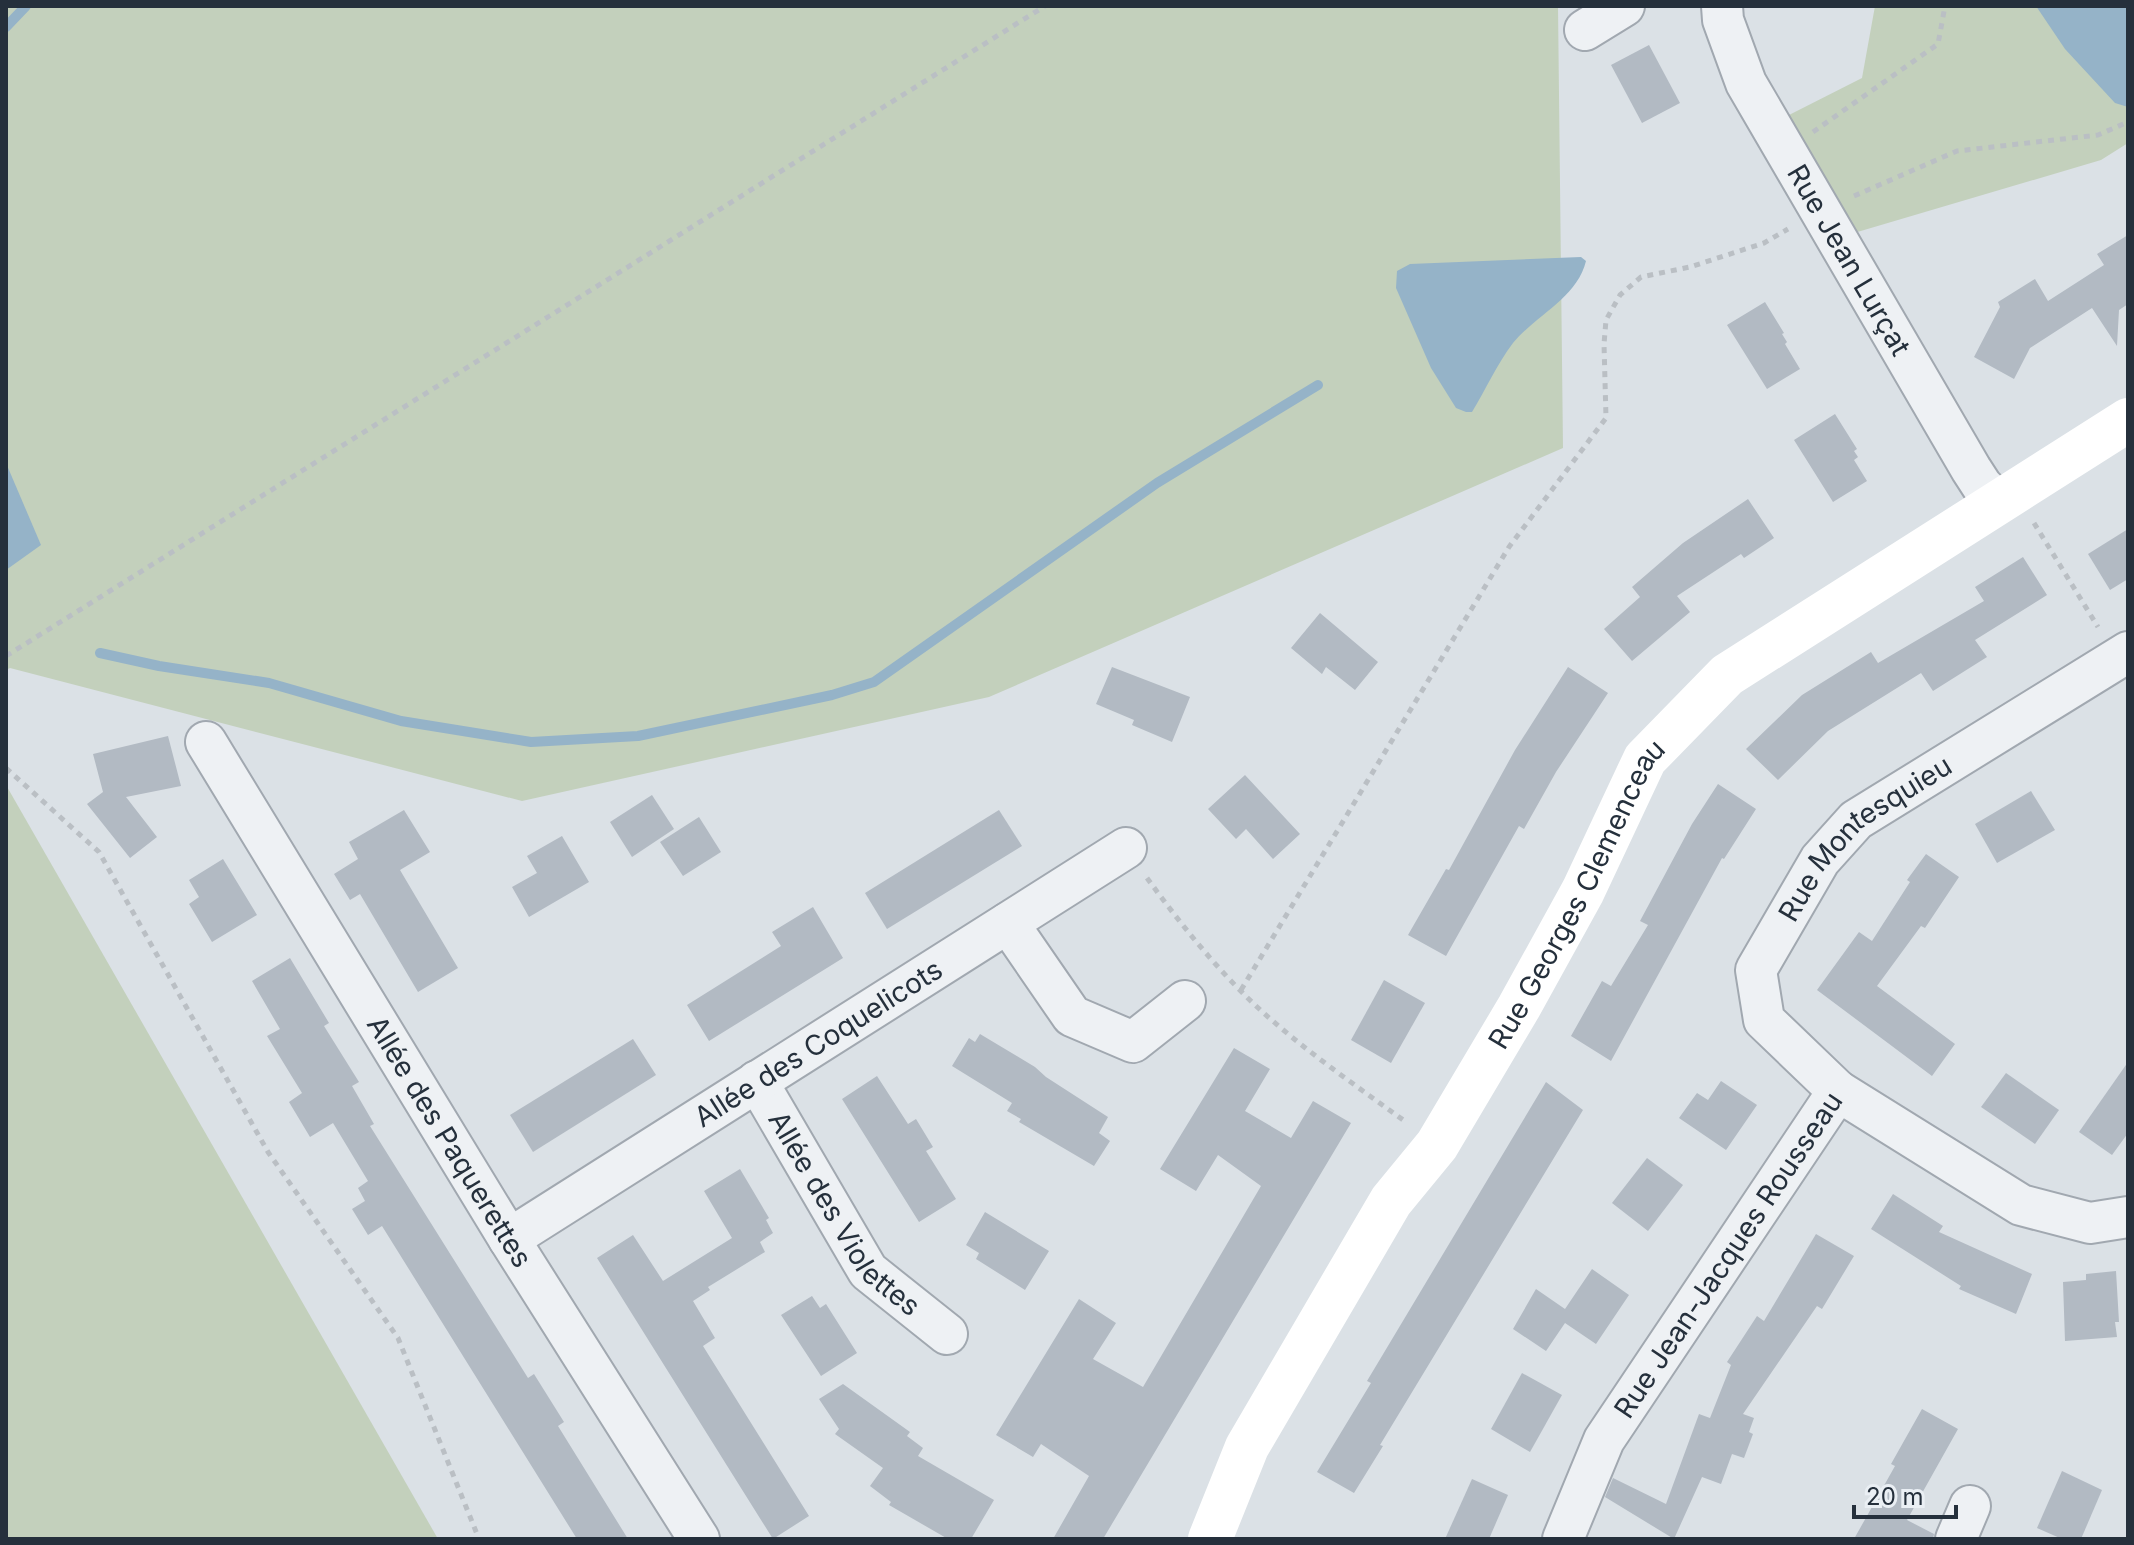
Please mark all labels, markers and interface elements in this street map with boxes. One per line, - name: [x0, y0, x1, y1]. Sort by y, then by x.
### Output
- street label: Rue Jean Lurçat: [1780, 158, 1918, 362]
- street label: Rue Georges Clemenceau: [1481, 732, 1672, 1055]
- street label: Rue Montesquieu: [1771, 748, 1958, 927]
- street label: Allée des Coquelicots: [688, 952, 948, 1134]
- street label: Allée des Paquerettes: [360, 1010, 539, 1273]
- street label: Rue Jean-Jacques Rousseau: [1607, 1085, 1849, 1424]
- street label: Allée des Violettes: [761, 1105, 927, 1323]
- scale bar: [1854, 1469, 1956, 1519]
- text: 20 m: [1866, 1482, 1924, 1511]

